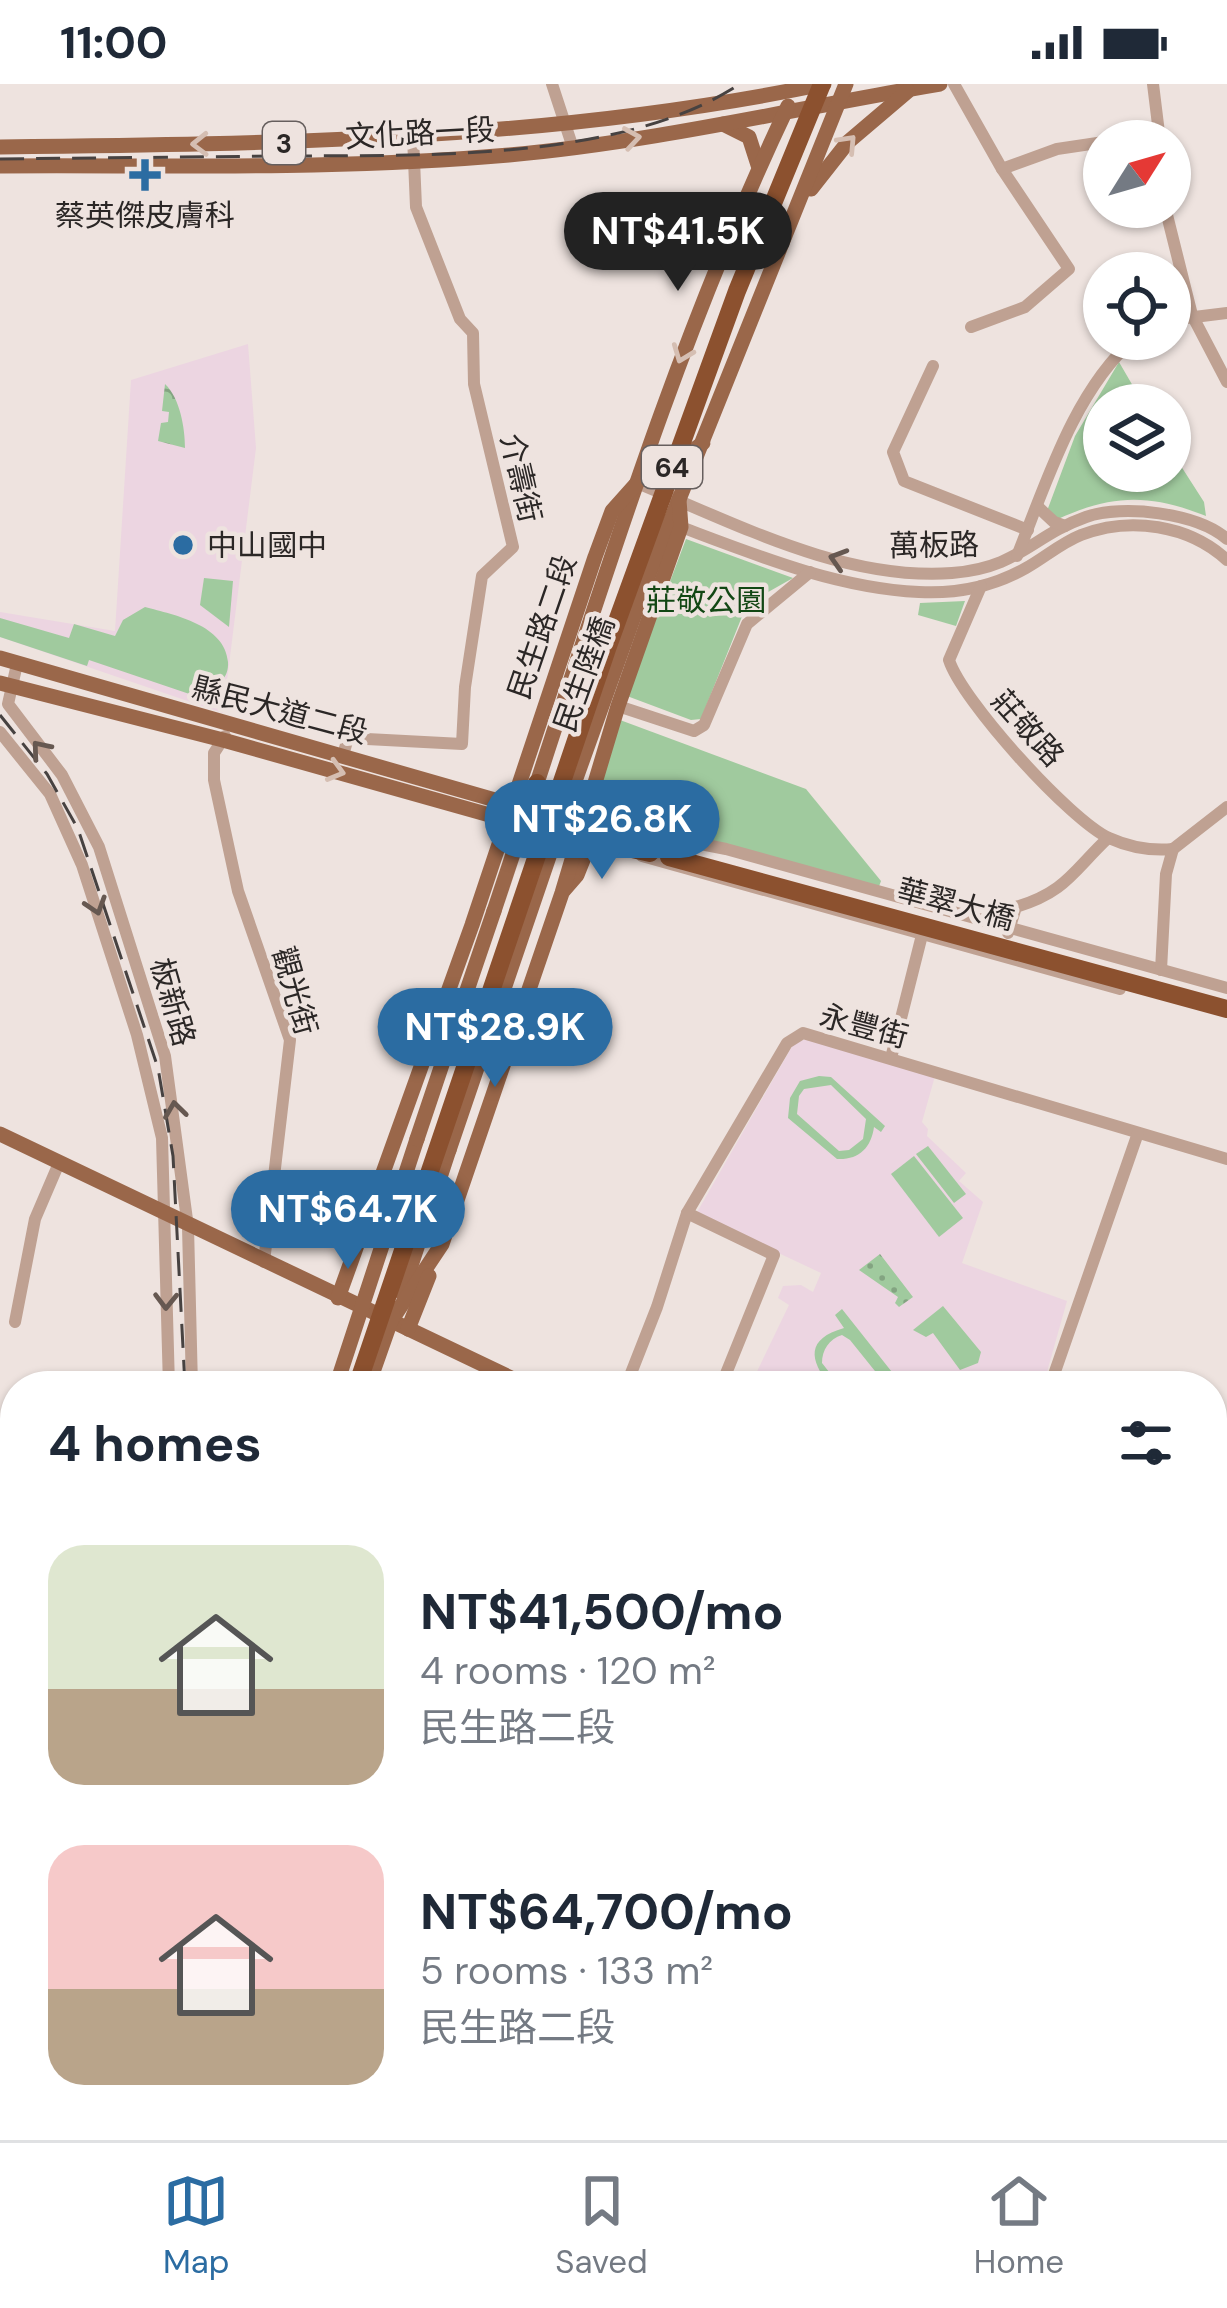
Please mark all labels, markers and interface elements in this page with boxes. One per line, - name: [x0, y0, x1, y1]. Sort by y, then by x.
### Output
- text: 11:00: [60, 13, 168, 72]
- street label: 文化路一段: [344, 110, 496, 156]
- north arrow: [1083, 120, 1191, 228]
- map controls: [1083, 120, 1191, 492]
- road number: 3: [263, 122, 305, 164]
- one-way arrow: [622, 127, 642, 152]
- one-way arrow: [190, 131, 209, 157]
- one-way arrow: [834, 136, 855, 157]
- marker: 蔡英傑皮膚科: [129, 159, 161, 191]
- pin: NT$41.5K: [554, 192, 802, 294]
- place label: 蔡英傑皮膚科: [55, 196, 235, 235]
- text: NT$41.5K: [591, 205, 765, 256]
- button: locate: [1083, 252, 1191, 360]
- one-way arrow: [672, 342, 697, 363]
- button: layers: [1083, 384, 1191, 492]
- street label: 介壽街: [492, 430, 550, 526]
- road number: 64: [642, 446, 702, 488]
- street label: 萬板路: [889, 525, 979, 565]
- place label: 中山國中: [207, 526, 327, 565]
- marker: 中山國中: [170, 532, 196, 558]
- one-way arrow: [828, 548, 849, 573]
- street label: 民生路二段: [499, 550, 585, 704]
- park label: 莊敬公園: [646, 581, 766, 620]
- street label: 民生陸橋: [545, 611, 623, 737]
- street label: 縣民大道二段: [188, 668, 372, 752]
- street label: 莊敬路: [983, 682, 1073, 774]
- one-way arrow: [33, 740, 54, 762]
- one-way arrow: [325, 757, 346, 782]
- pin: NT$26.8K: [478, 780, 726, 882]
- text: NT$26.8K: [512, 793, 692, 844]
- street label: 華翠大橋: [893, 870, 1019, 938]
- one-way arrow: [81, 895, 106, 916]
- street label: 觀光街: [264, 942, 326, 1040]
- street label: 板新路: [142, 953, 204, 1051]
- pin: NT$28.9K: [371, 988, 619, 1090]
- street label: 永豐街: [815, 996, 913, 1056]
- text: NT$28.9K: [405, 1001, 585, 1052]
- one-way arrow: [163, 1101, 189, 1120]
- pin: NT$64.7K: [224, 1170, 472, 1272]
- text: NT$64.7K: [258, 1183, 438, 1234]
- one-way arrow: [153, 1293, 179, 1311]
- text: 4 homes: [48, 1410, 262, 1477]
- icon: filters: [1113, 1410, 1179, 1476]
- text: NT$41,500/mo: [420, 1578, 784, 1645]
- icon: home: [144, 1593, 288, 1737]
- text: 4 rooms · 120 m²: [420, 1645, 716, 1696]
- text: 民生路二段: [420, 1702, 615, 1753]
- text: NT$64,700/mo: [420, 1878, 793, 1945]
- icon: home: [144, 1893, 288, 2037]
- text: 5 rooms · 133 m²: [420, 1945, 713, 1996]
- text: 民生路二段: [420, 2002, 615, 2053]
- tab: Map: [163, 2168, 229, 2283]
- tab: Saved: [555, 2168, 648, 2283]
- tab: Home: [974, 2168, 1064, 2283]

